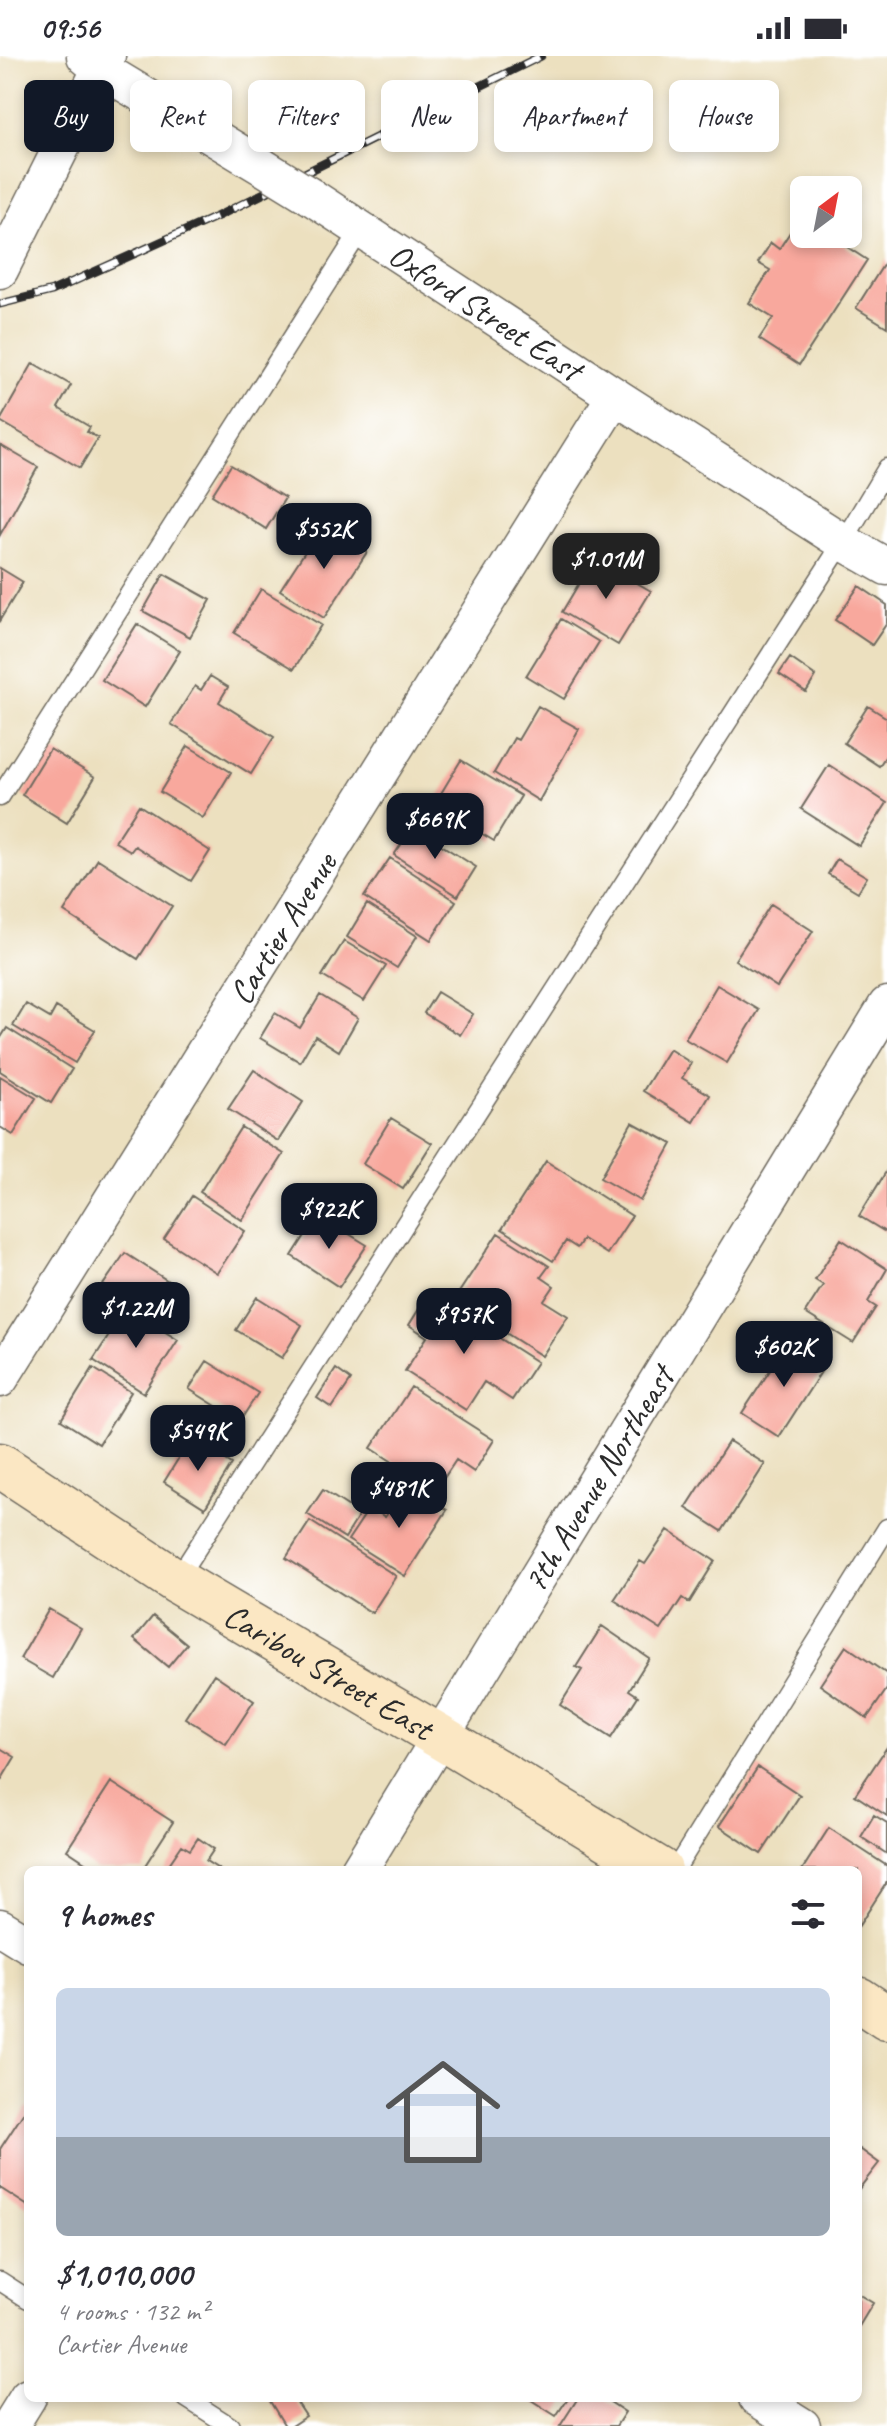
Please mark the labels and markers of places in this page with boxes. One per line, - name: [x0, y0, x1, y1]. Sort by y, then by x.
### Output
- pin: $552K: [268, 503, 380, 571]
- pin: $1.01M: [541, 533, 671, 601]
- pin: $669K: [379, 793, 491, 861]
- pin: $922K: [273, 1183, 385, 1251]
- pin: $1.22M: [71, 1282, 201, 1350]
- pin: $957K: [408, 1288, 520, 1356]
- pin: $602K: [728, 1321, 840, 1389]
- pin: $549K: [142, 1405, 254, 1473]
- pin: $481K: [343, 1462, 455, 1530]

